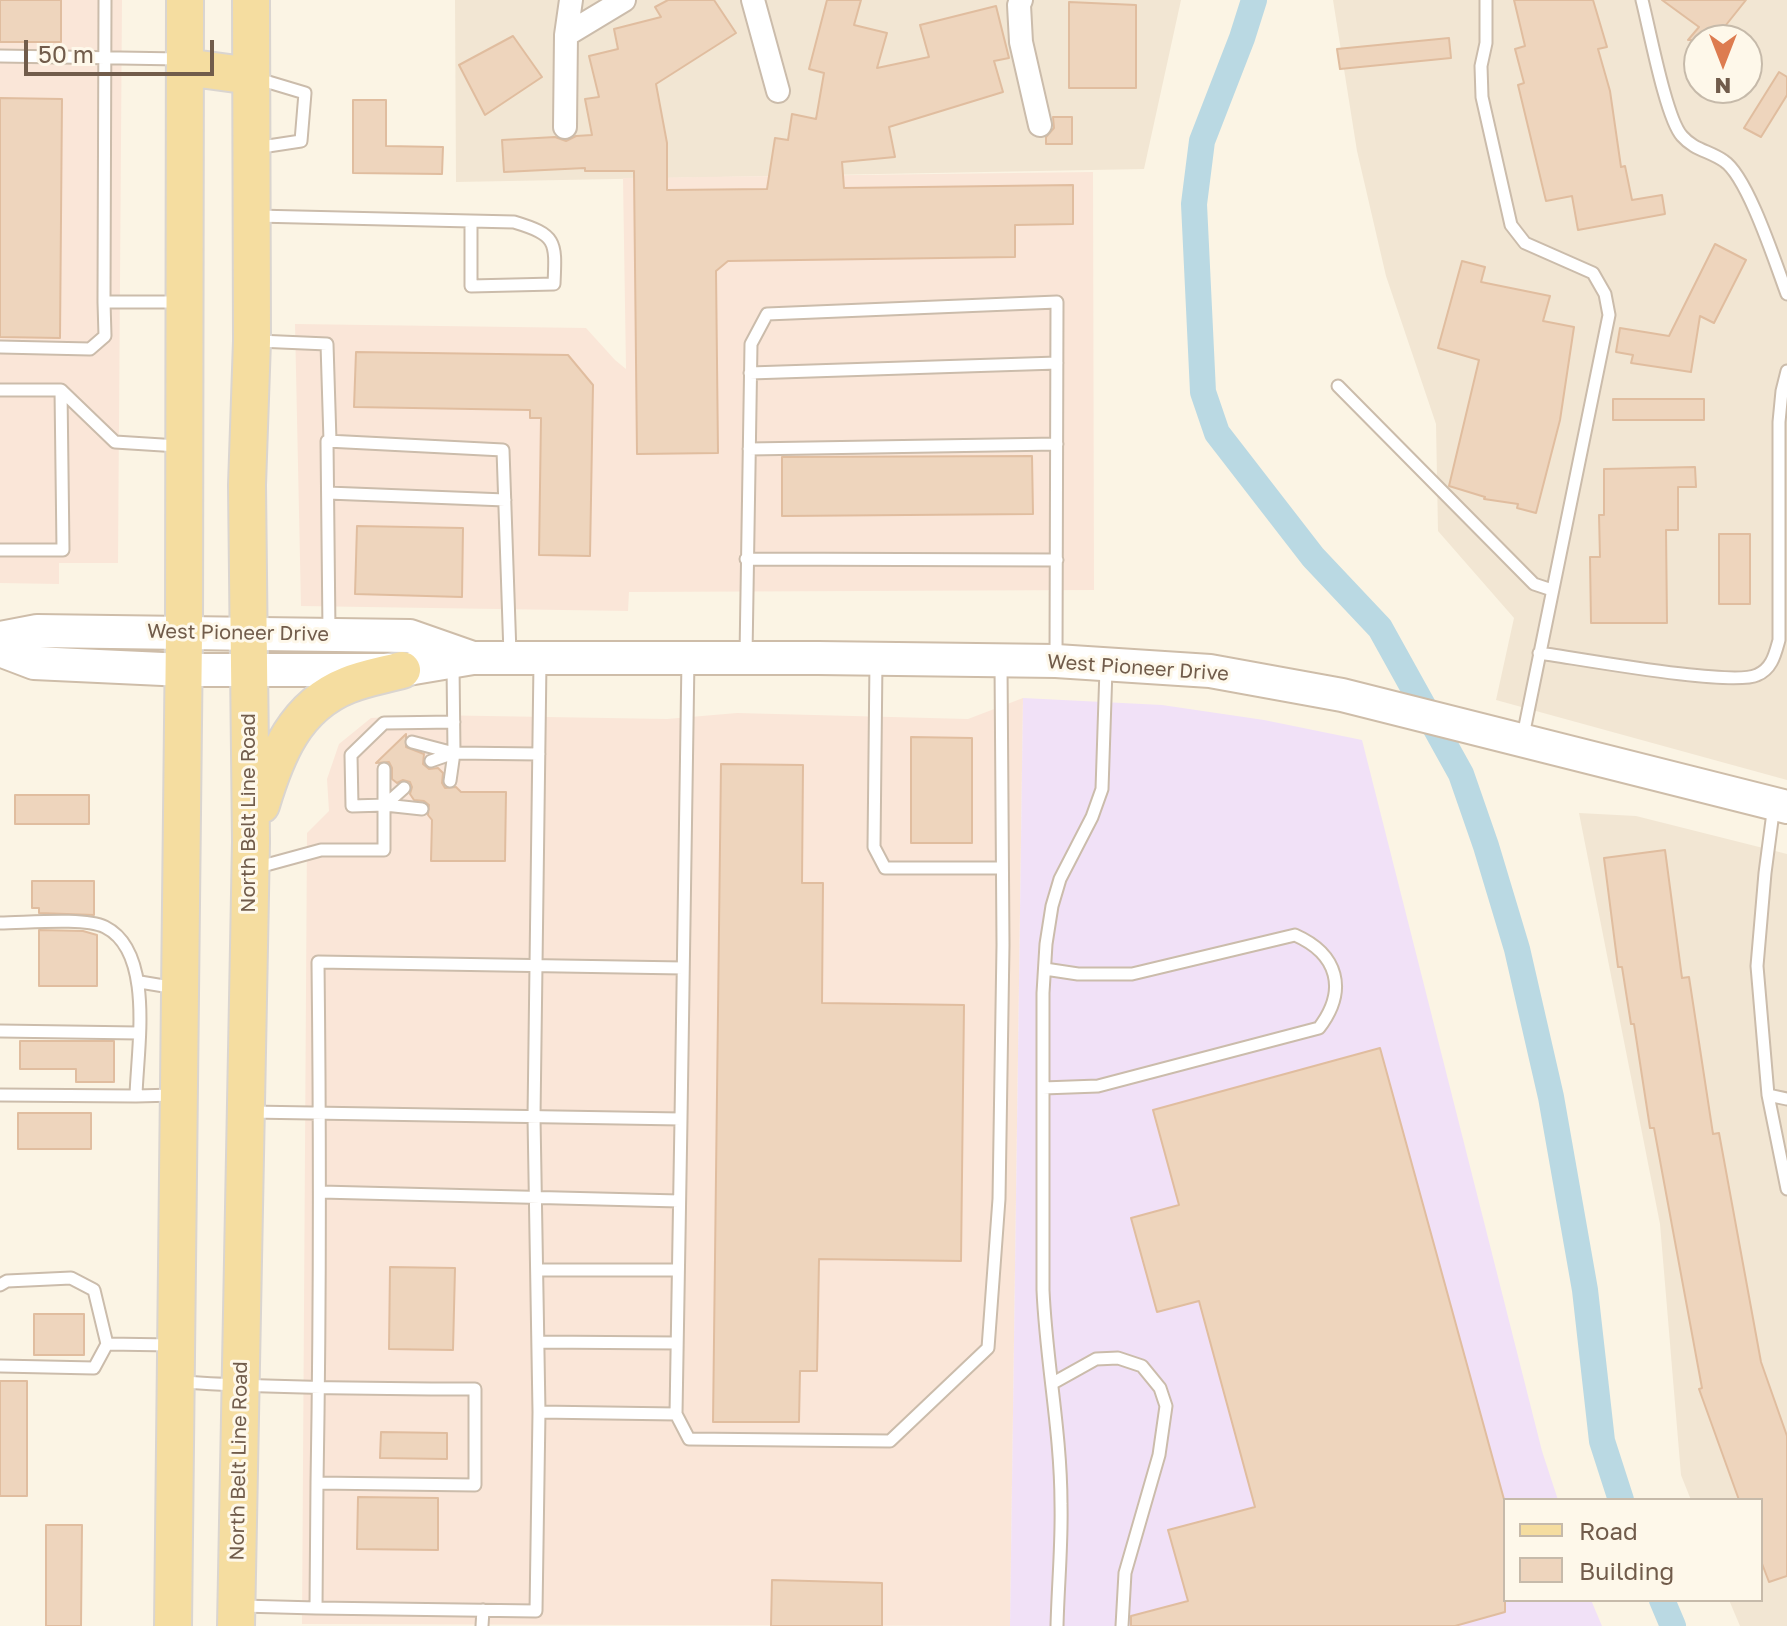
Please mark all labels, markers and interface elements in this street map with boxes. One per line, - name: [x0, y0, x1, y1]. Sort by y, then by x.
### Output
- scale bar: [28, 24, 218, 74]
- north arrow: [1683, 24, 1763, 104]
- text: 50 m: [38, 39, 94, 68]
- text: N: [1715, 73, 1731, 100]
- street label: West Pioneer Drive: [147, 619, 329, 647]
- street label: West Pioneer Drive: [1046, 650, 1230, 686]
- street label: North Belt Line Road: [237, 713, 261, 913]
- street label: North Belt Line Road: [225, 1361, 253, 1561]
- legend: [1503, 1498, 1763, 1602]
- text: Road: [1579, 1516, 1638, 1545]
- text: Building: [1579, 1556, 1674, 1585]

